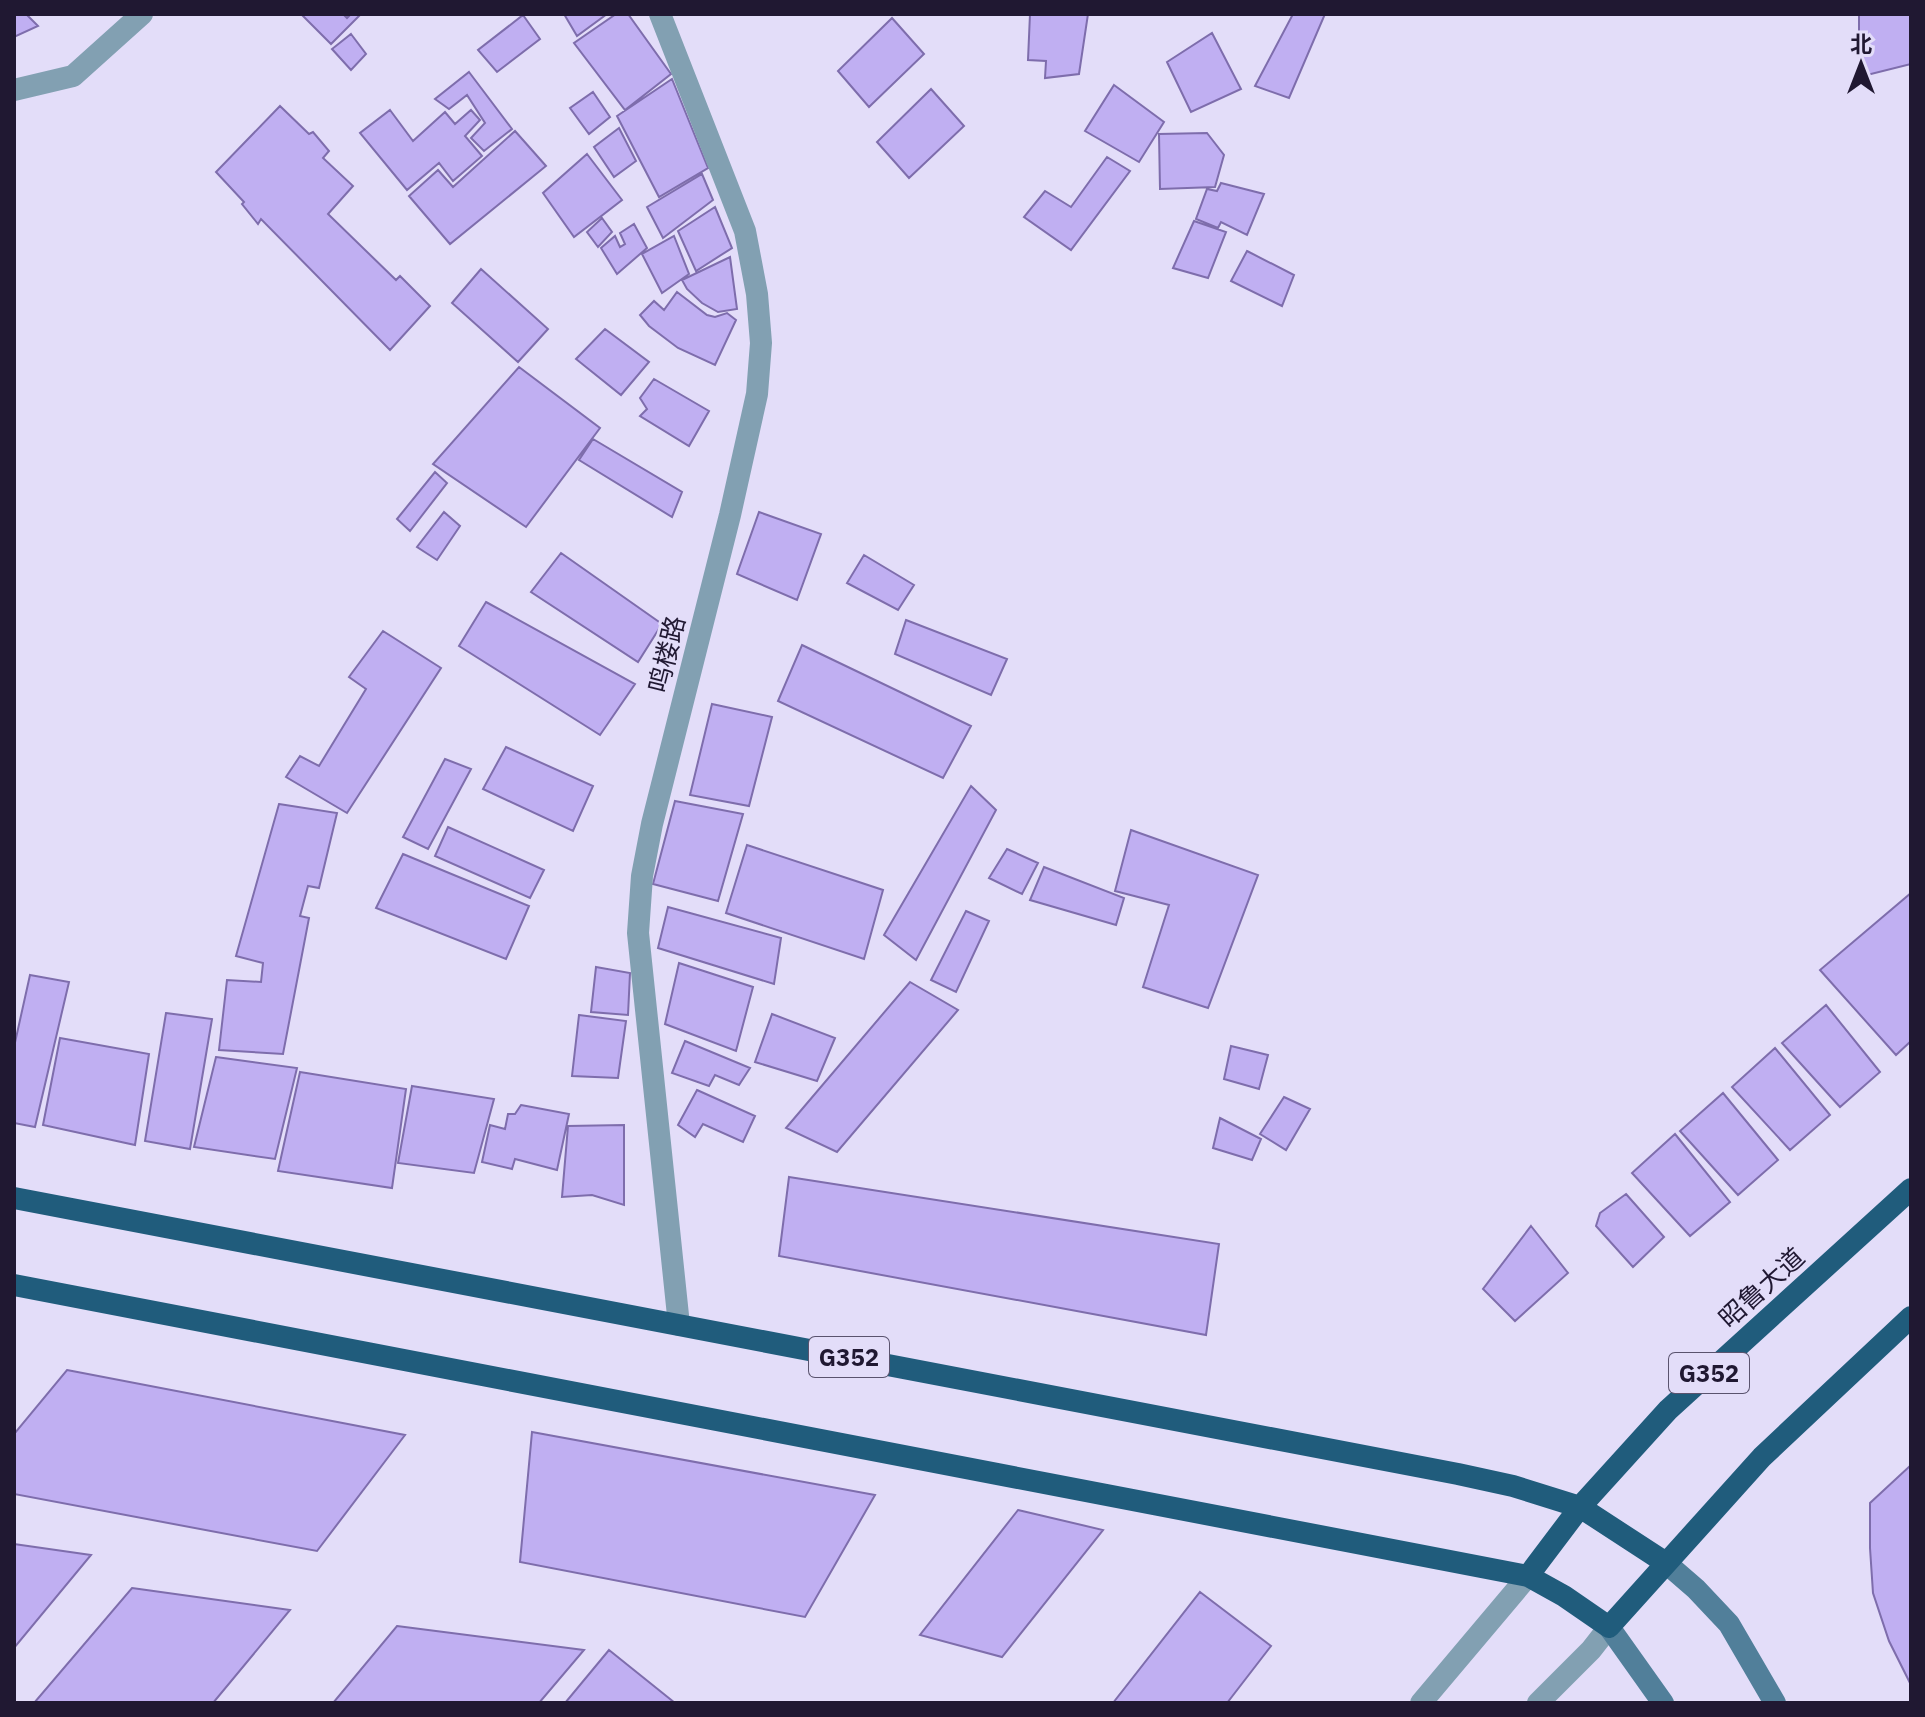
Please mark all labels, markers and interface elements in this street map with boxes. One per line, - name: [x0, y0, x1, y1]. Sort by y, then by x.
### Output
- north arrow: [1821, 24, 1901, 104]
- text: 北: [1850, 29, 1872, 58]
- street label: 鸣楼路: [640, 612, 692, 696]
- street label: 昭鲁大道: [1711, 1240, 1811, 1334]
- road number: G352: [809, 1337, 889, 1377]
- road number: G352: [1669, 1353, 1749, 1393]

